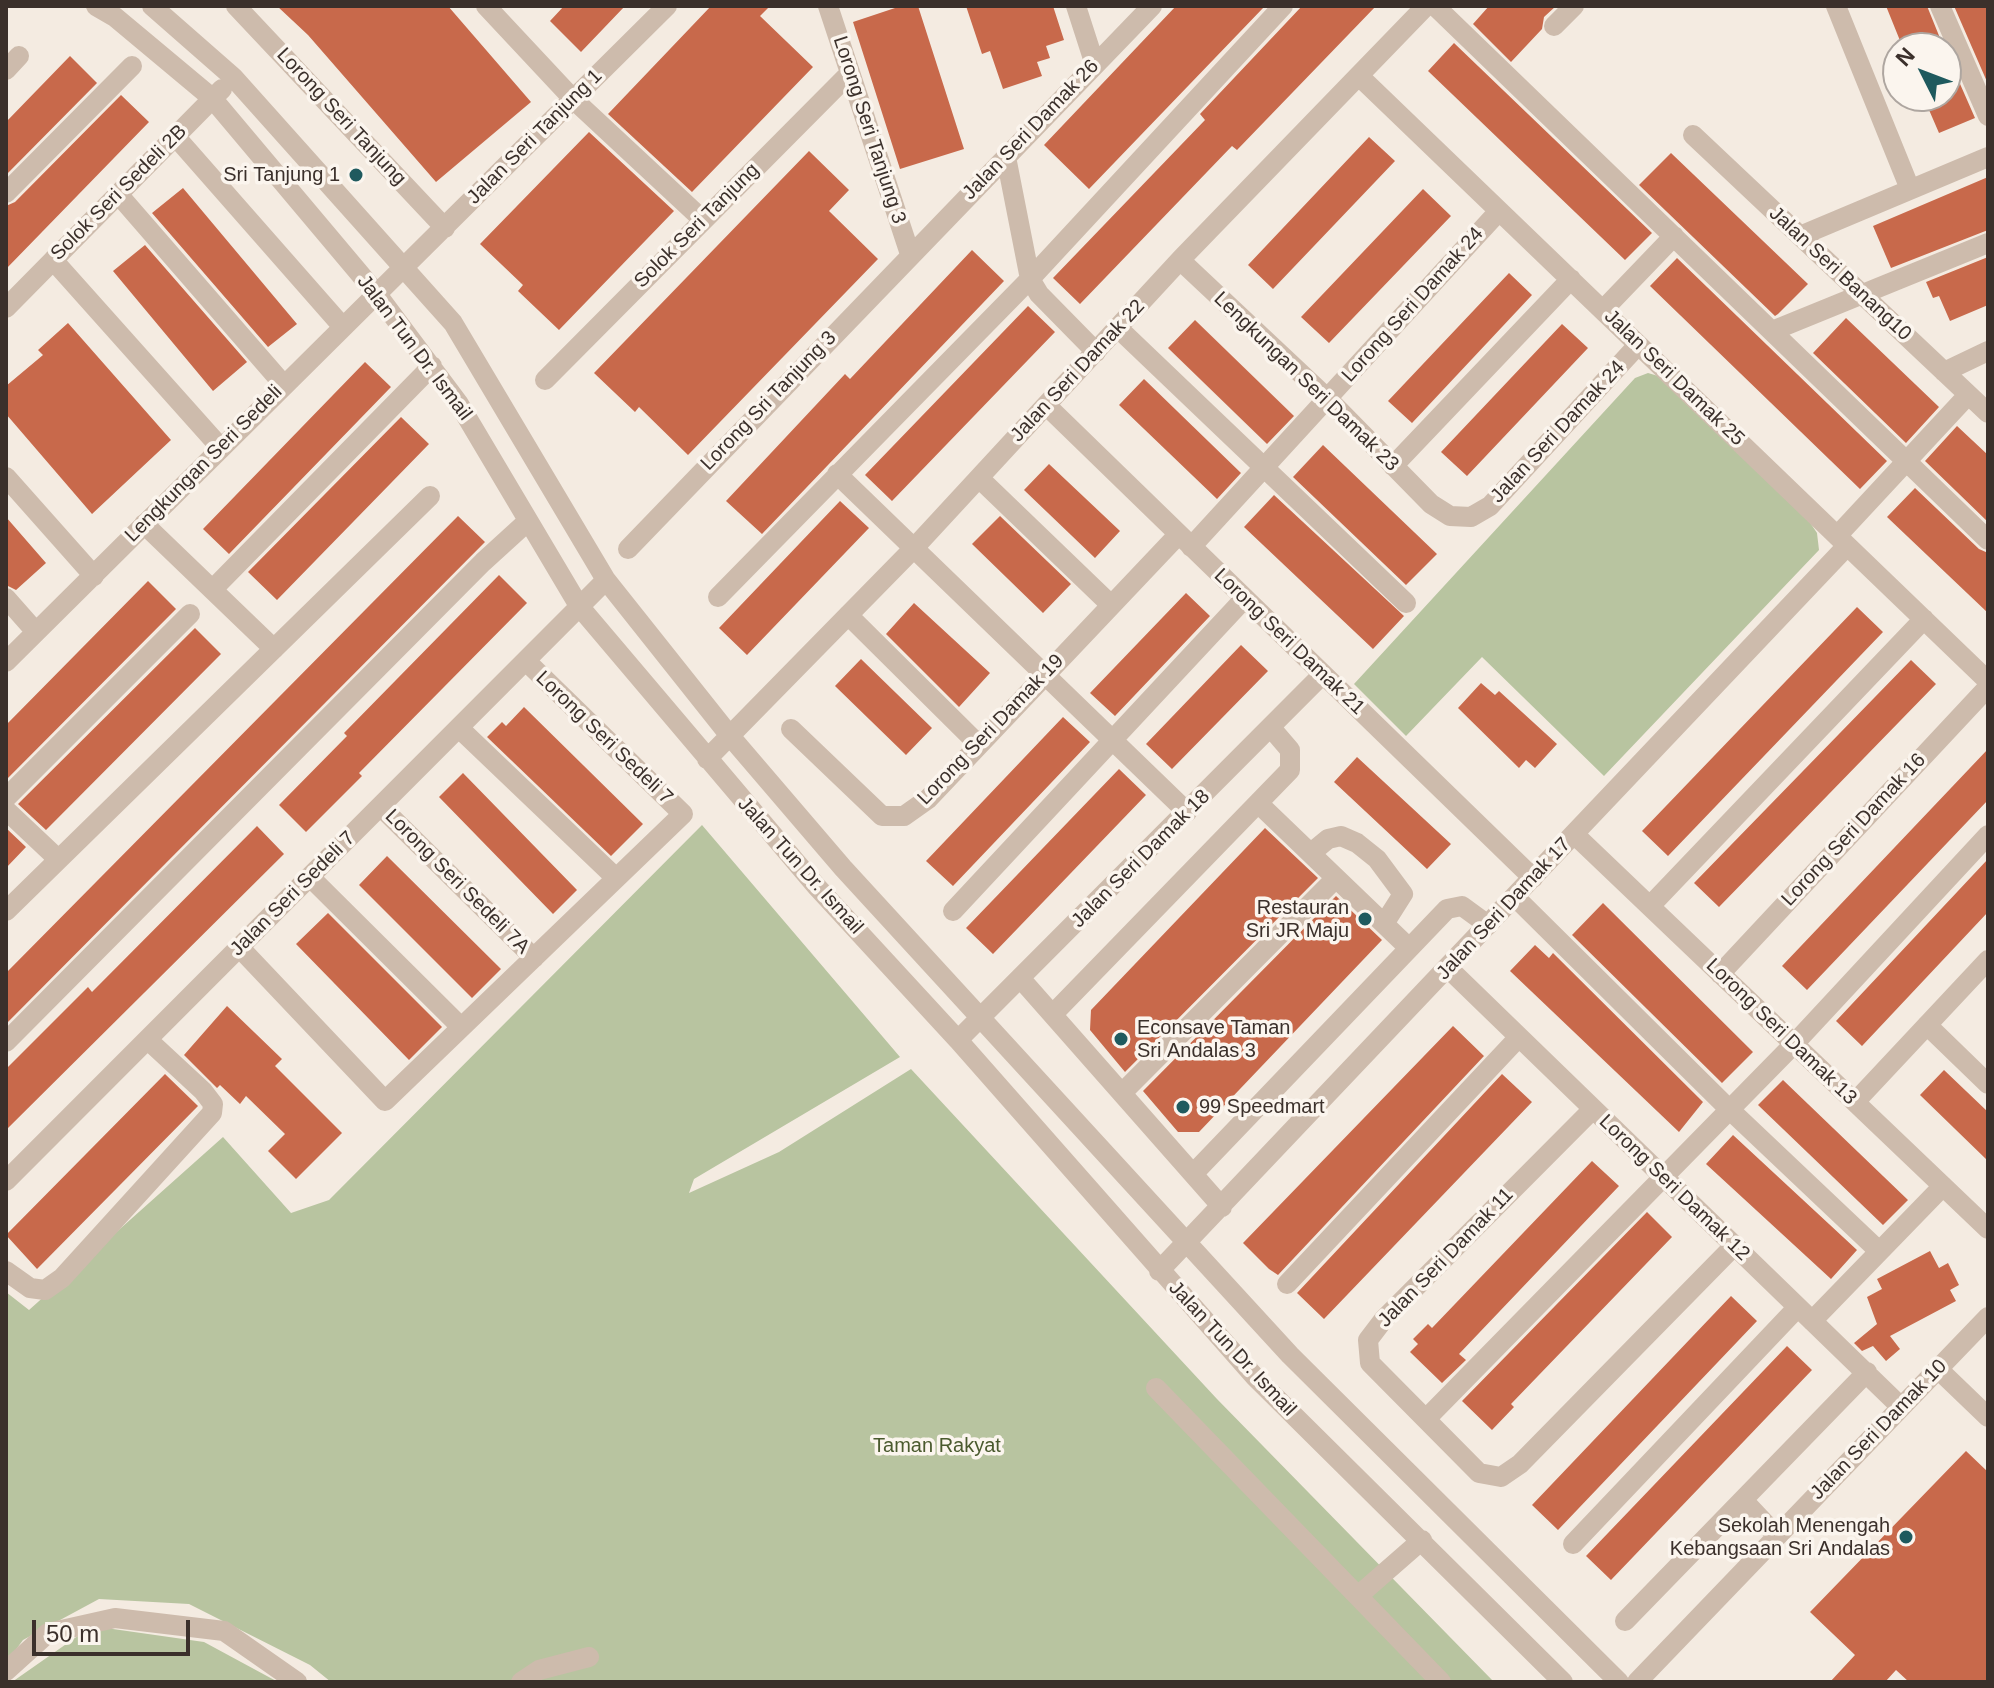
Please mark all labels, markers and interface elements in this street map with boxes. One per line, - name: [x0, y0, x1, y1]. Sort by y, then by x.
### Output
- north arrow: [1882, 32, 1962, 112]
- street label: Lorong Seri Tanjung 3: [827, 33, 911, 227]
- street label: Lorong Seri Tanjung: [271, 43, 411, 191]
- text: N: [1891, 43, 1920, 71]
- street label: Jalan Seri Damak 26: [958, 55, 1104, 205]
- street label: Jalan Seri Tanjung 1: [462, 64, 608, 210]
- street label: Solok Seri Sedeli 2B: [46, 120, 192, 266]
- street label: Solok Seri Tanjung: [630, 159, 764, 293]
- place label: Sri Tanjung 1: [223, 163, 340, 187]
- marker: Sri Tanjung 1: [347, 166, 365, 184]
- street label: Jalan Seri Banang10: [1764, 202, 1916, 346]
- street label: Lorong Seri Damak 24: [1337, 223, 1489, 387]
- street label: Jalan Tun Dr. Ismail: [351, 271, 477, 425]
- street label: Lengkungan Seri Damak 23: [1208, 287, 1404, 477]
- street label: Jalan Seri Damak 22: [1006, 295, 1150, 447]
- street label: Jalan Seri Damak 25: [1599, 305, 1749, 451]
- street label: Lorong Sri Tanjung 3: [696, 326, 842, 476]
- street label: Jalan Seri Damak 24: [1486, 356, 1630, 508]
- street label: Lengkungan Seri Sedeli: [120, 380, 288, 548]
- street label: Lorong Seri Damak 21: [1209, 564, 1369, 720]
- street label: Lorong Seri Damak 19: [913, 650, 1069, 810]
- street label: Lorong Seri Sedeli 7: [530, 666, 678, 810]
- street label: Lorong Seri Damak 16: [1777, 749, 1931, 911]
- street label: Jalan Seri Damak 18: [1067, 785, 1215, 933]
- street label: Jalan Tun Dr. Ismail: [732, 793, 868, 939]
- street label: Lorong Seri Sedeli 7A: [380, 805, 534, 959]
- street label: Jalan Seri Sedeli 7: [226, 827, 360, 961]
- street label: Jalan Seri Damak 17: [1432, 833, 1576, 985]
- place label: Restauran Sri JR Maju: [1246, 896, 1349, 943]
- marker: Restauran Sri JR Maju: [1356, 910, 1374, 928]
- street label: Lorong Seri Damak 13: [1701, 954, 1861, 1110]
- place label: Econsave Taman Sri Andalas 3: [1137, 1016, 1290, 1063]
- marker: Econsave Taman Sri Andalas 3: [1112, 1030, 1130, 1048]
- place label: 99 Speedmart: [1199, 1095, 1325, 1119]
- marker: 99 Speedmart: [1174, 1098, 1192, 1116]
- street label: Lorong Seri Damak 12: [1594, 1110, 1754, 1266]
- street label: Jalan Seri Damak 11: [1373, 1183, 1519, 1333]
- street label: Jalan Tun Dr. Ismail: [1163, 1276, 1301, 1422]
- street label: Jalan Seri Damak 10: [1806, 1355, 1952, 1505]
- park label: Taman Rakyat: [873, 1434, 1001, 1458]
- place label: Sekolah Menengah Kebangsaan Sri Andalas: [1670, 1514, 1890, 1561]
- marker: Sekolah Menengah Kebangsaan Sri Andalas: [1897, 1528, 1915, 1546]
- scale bar: [36, 1604, 194, 1654]
- text: 50 m: [46, 1620, 99, 1647]

